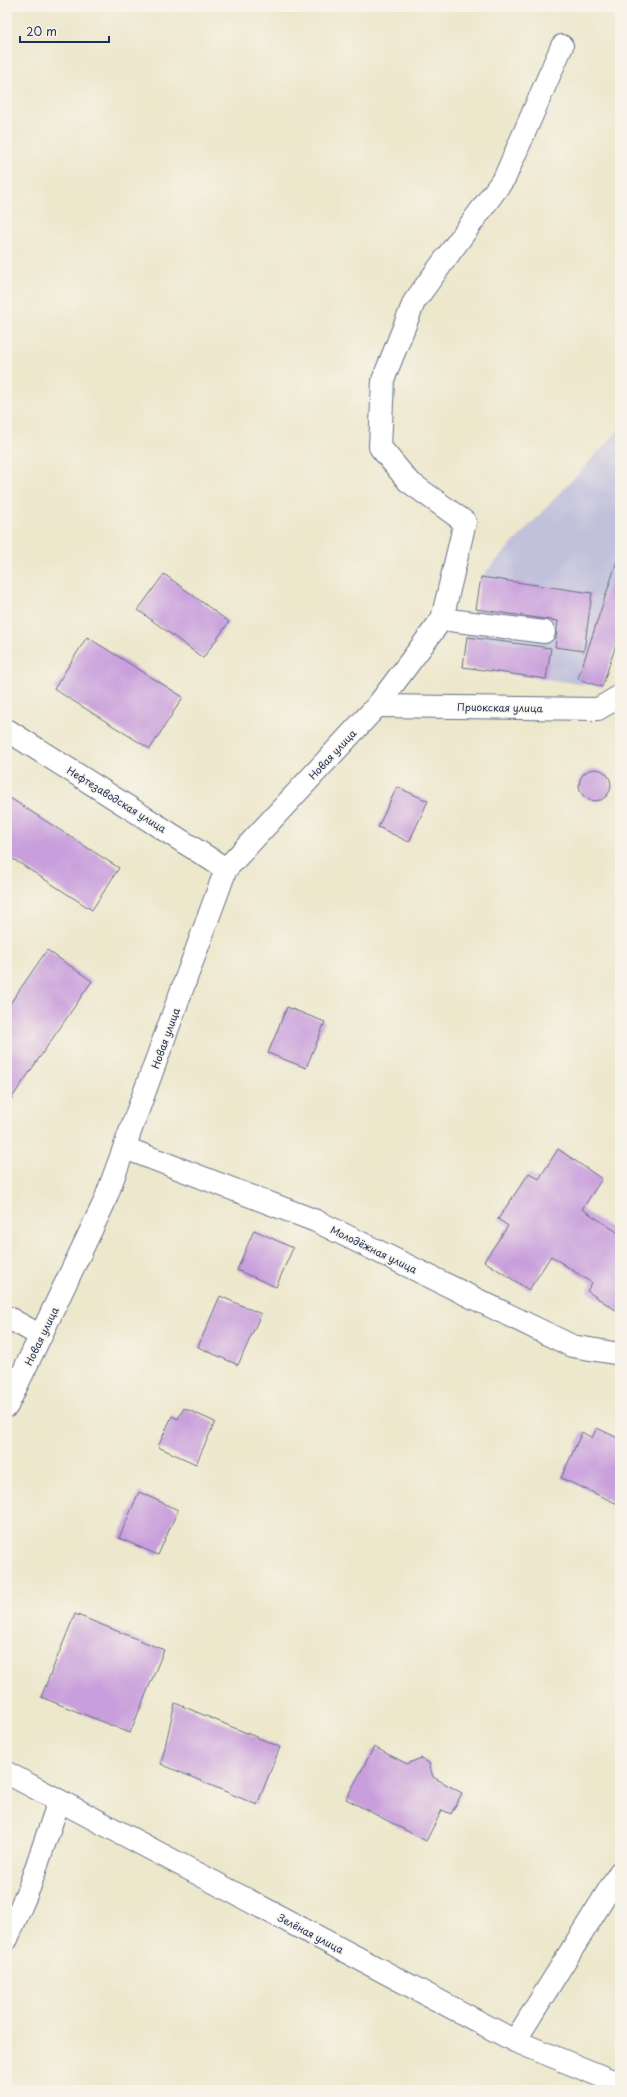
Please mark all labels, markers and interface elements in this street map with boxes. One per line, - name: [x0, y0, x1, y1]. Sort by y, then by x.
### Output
- scale bar: [20, 18, 109, 44]
- text: 20 m: [26, 22, 57, 40]
- street label: Приокская улица: [457, 699, 544, 715]
- street label: Новая улица: [305, 725, 360, 782]
- street label: Нефтезаводская улица: [64, 762, 170, 836]
- street label: Новая улица: [147, 1005, 183, 1070]
- street label: Молодёжная улица: [328, 1221, 421, 1277]
- street label: Новая улица: [20, 1303, 62, 1368]
- street label: Зелёная улица: [275, 1909, 347, 1957]

